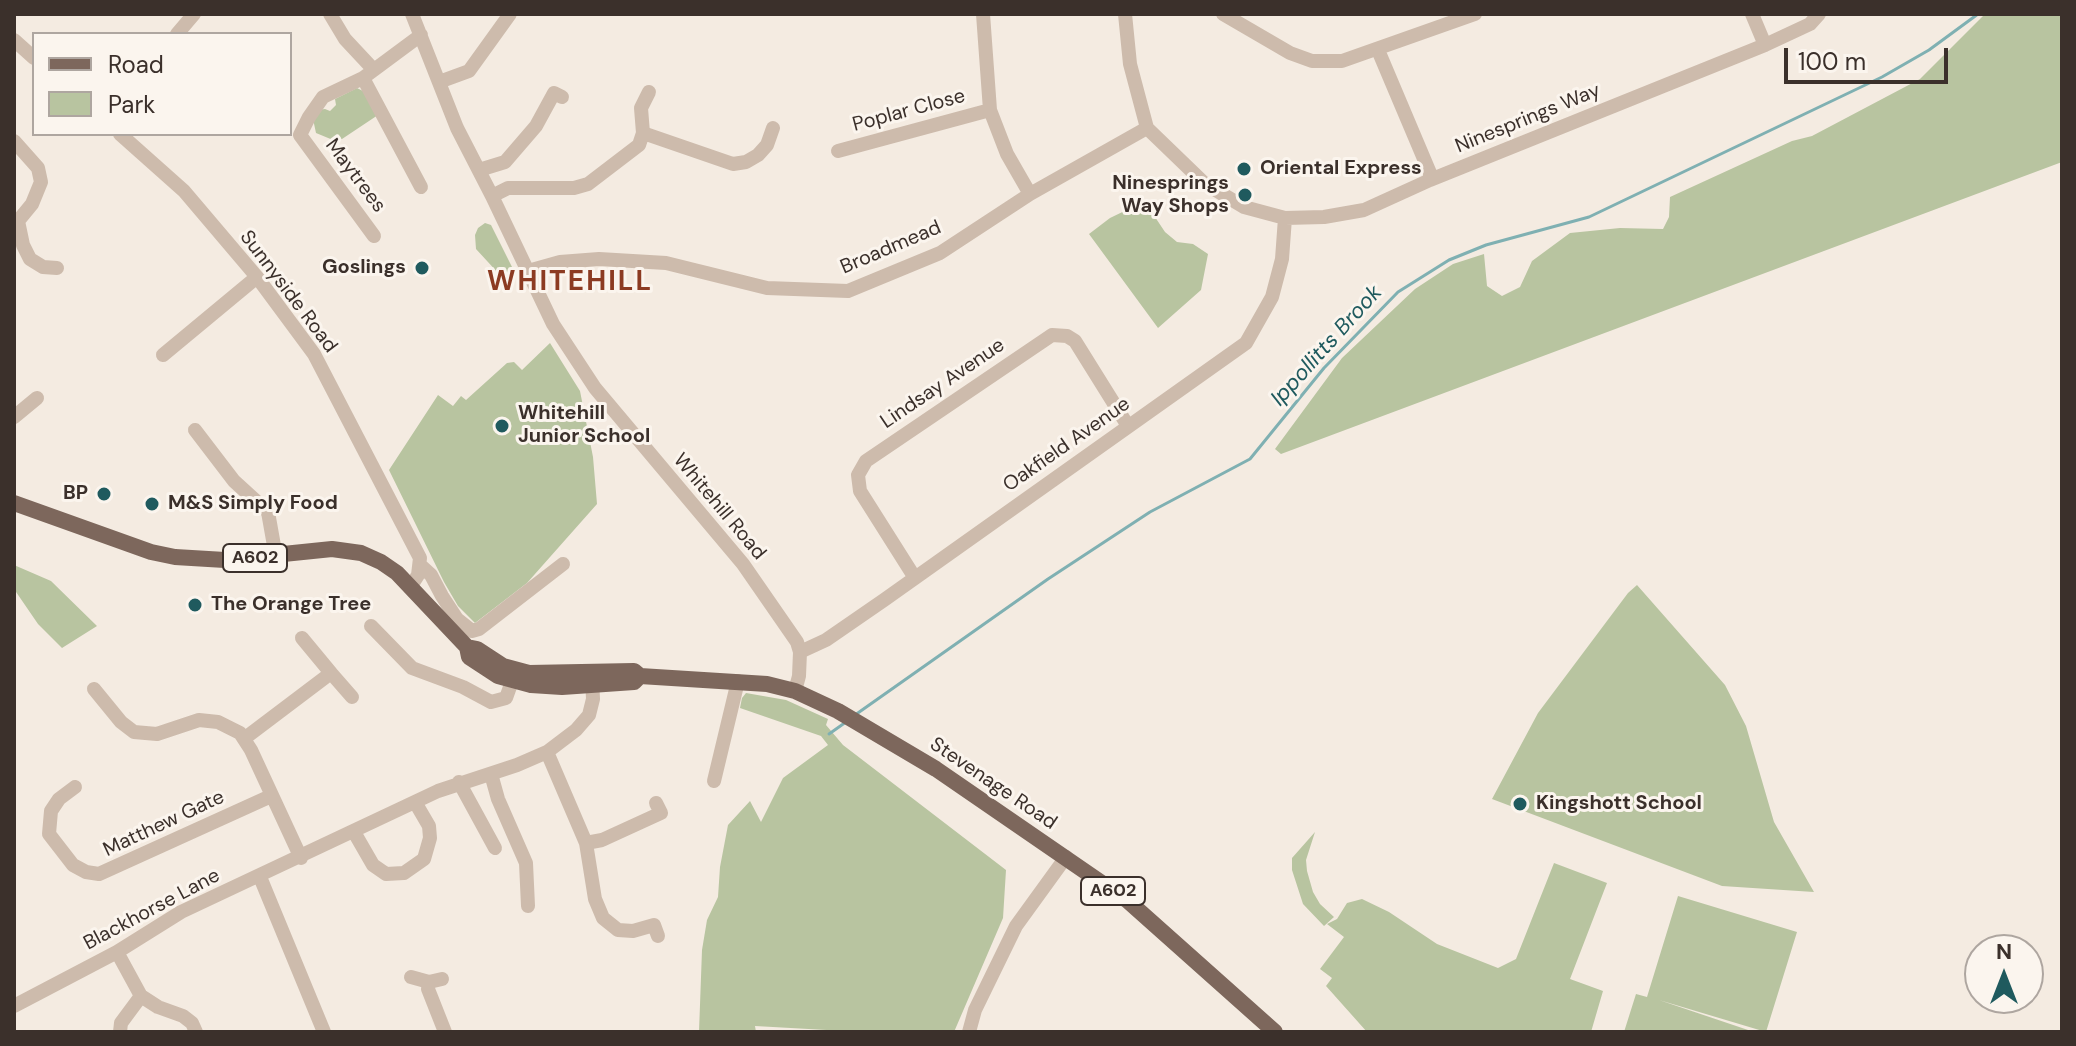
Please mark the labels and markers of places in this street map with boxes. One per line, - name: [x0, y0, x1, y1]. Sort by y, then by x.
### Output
- place label: Oriental Express: [1260, 157, 1422, 181]
- marker: Oriental Express: [1235, 160, 1253, 178]
- place label: Ninesprings Way Shops: [1112, 172, 1229, 219]
- marker: Ninesprings Way Shops: [1236, 186, 1254, 204]
- place label: Goslings: [322, 256, 406, 280]
- marker: Goslings: [413, 259, 431, 277]
- place label: Whitehill Junior School: [518, 402, 650, 449]
- marker: Whitehill Junior School: [493, 417, 511, 435]
- place label: BP: [63, 482, 88, 506]
- marker: BP: [95, 485, 113, 503]
- place label: M&S Simply Food: [168, 492, 338, 516]
- marker: M&S Simply Food: [143, 495, 161, 513]
- place label: The Orange Tree: [211, 593, 371, 617]
- marker: The Orange Tree: [186, 596, 204, 614]
- place label: Kingshott School: [1536, 792, 1702, 816]
- marker: Kingshott School: [1511, 795, 1529, 813]

